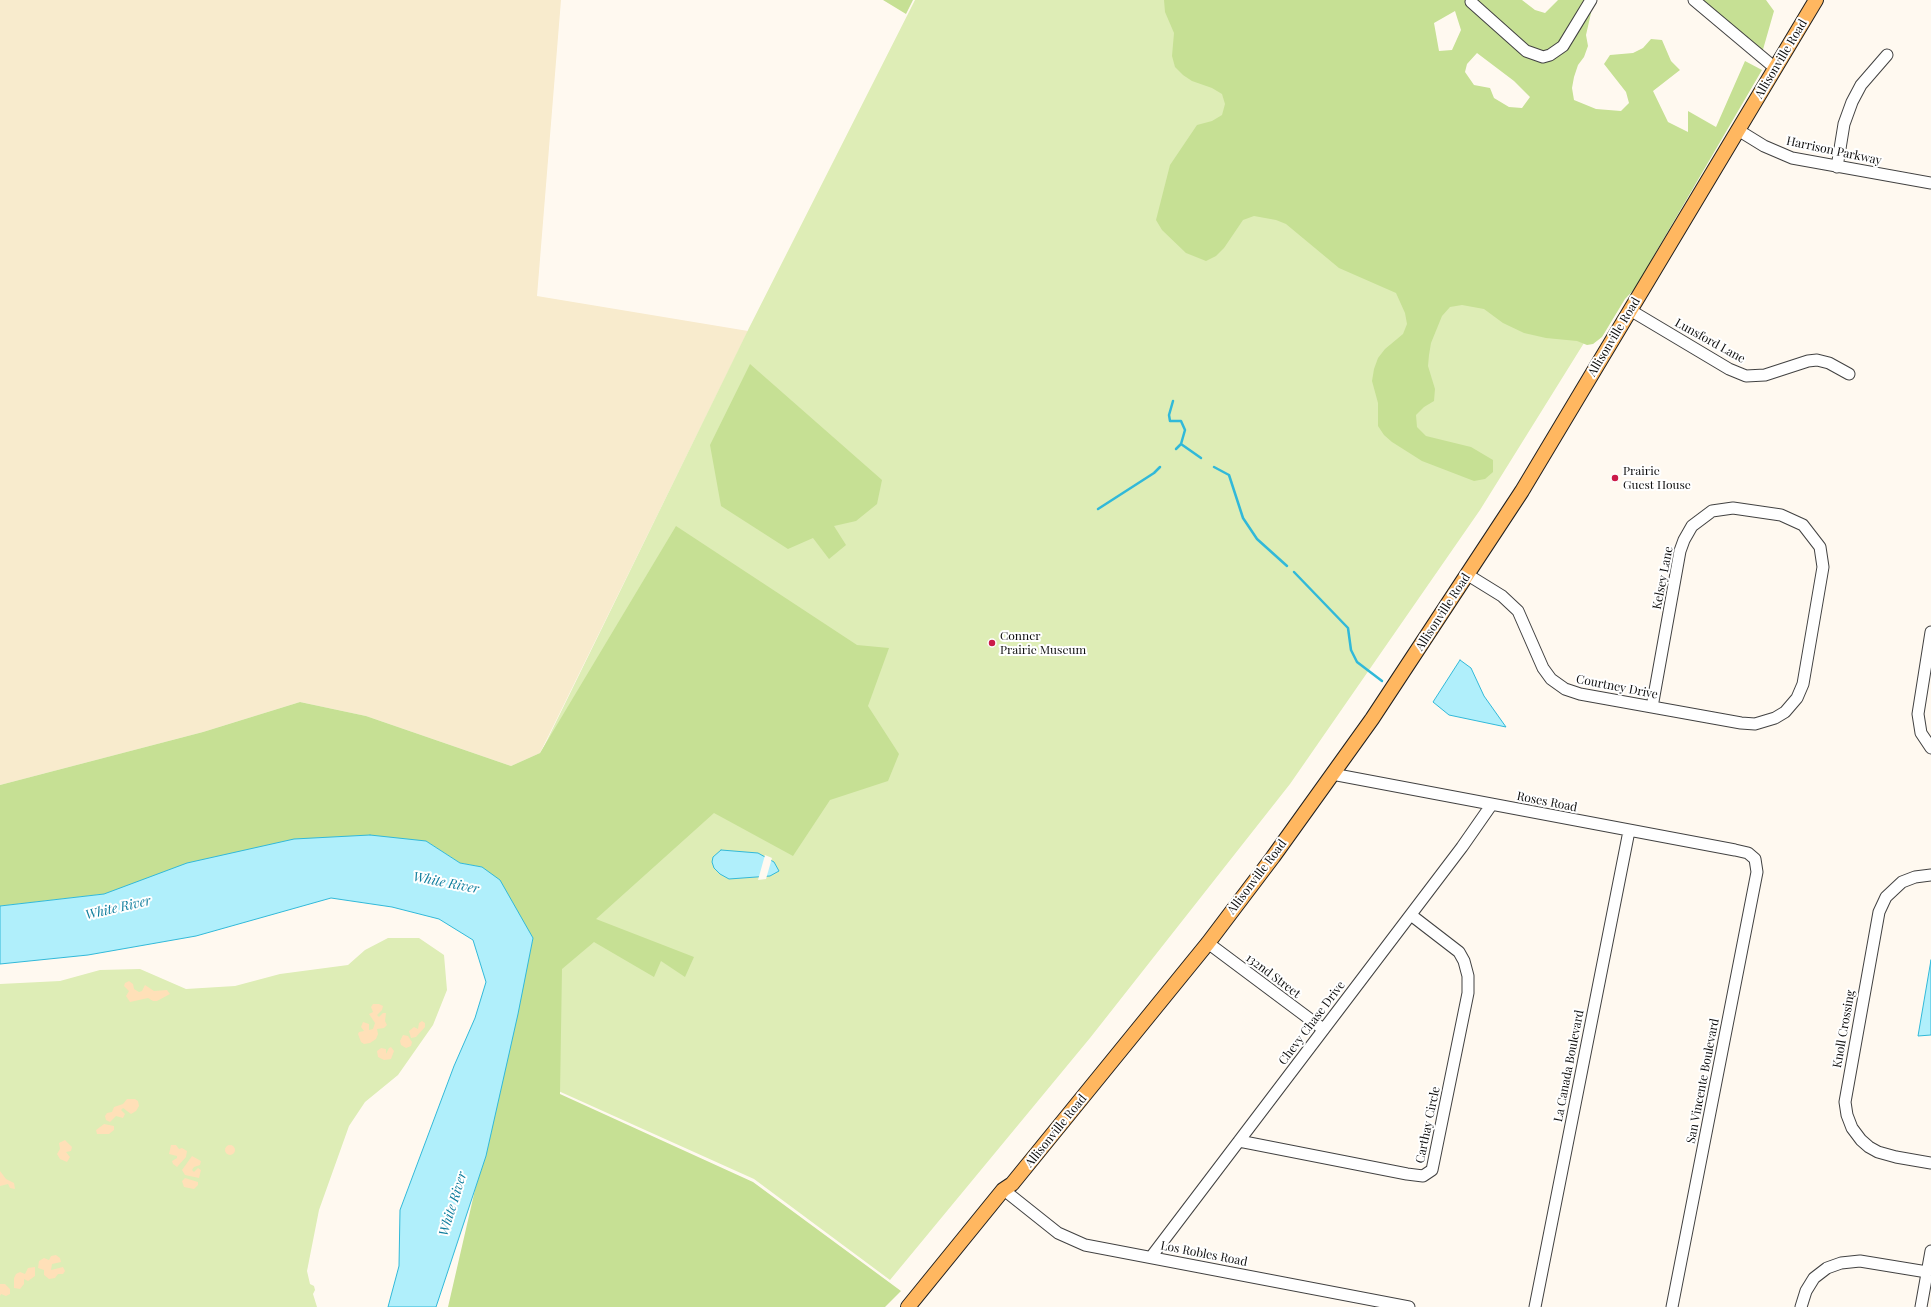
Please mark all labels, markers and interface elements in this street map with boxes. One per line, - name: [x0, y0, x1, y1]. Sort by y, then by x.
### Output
- street label: Allisonville Road: [1752, 17, 1810, 101]
- street label: Harrison Parkway: [1785, 134, 1883, 168]
- street label: Allisonville Road: [1585, 295, 1643, 379]
- street label: Lunsford Lane: [1672, 316, 1748, 366]
- place label: Prairie Guest House: [1623, 464, 1691, 492]
- marker: Prairie Guest House: [1610, 473, 1620, 483]
- street label: Kelsey Lane: [1650, 545, 1676, 611]
- street label: Allisonville Road: [1413, 571, 1473, 653]
- place label: Conner Prairie Museum: [1000, 629, 1086, 657]
- marker: Conner Prairie Museum: [987, 638, 997, 648]
- street label: Courtney Drive: [1575, 672, 1659, 702]
- street label: Roses Road: [1515, 789, 1579, 815]
- street label: Allisonville Road: [1224, 837, 1290, 917]
- water label: White River: [412, 869, 480, 897]
- water label: White River: [84, 893, 152, 923]
- street label: 132nd Street: [1243, 951, 1303, 1001]
- street label: Chevy Chase Drive: [1276, 978, 1348, 1068]
- street label: Knoll Crossing: [1830, 989, 1858, 1069]
- street label: La Canada Boulevard: [1551, 1009, 1587, 1123]
- street label: San Vincente Boulevard: [1684, 1017, 1722, 1145]
- street label: Carthay Circle: [1413, 1085, 1443, 1165]
- street label: Allisonville Road: [1022, 1092, 1090, 1170]
- water label: White River: [436, 1170, 470, 1238]
- street label: Los Robles Road: [1159, 1239, 1249, 1269]

